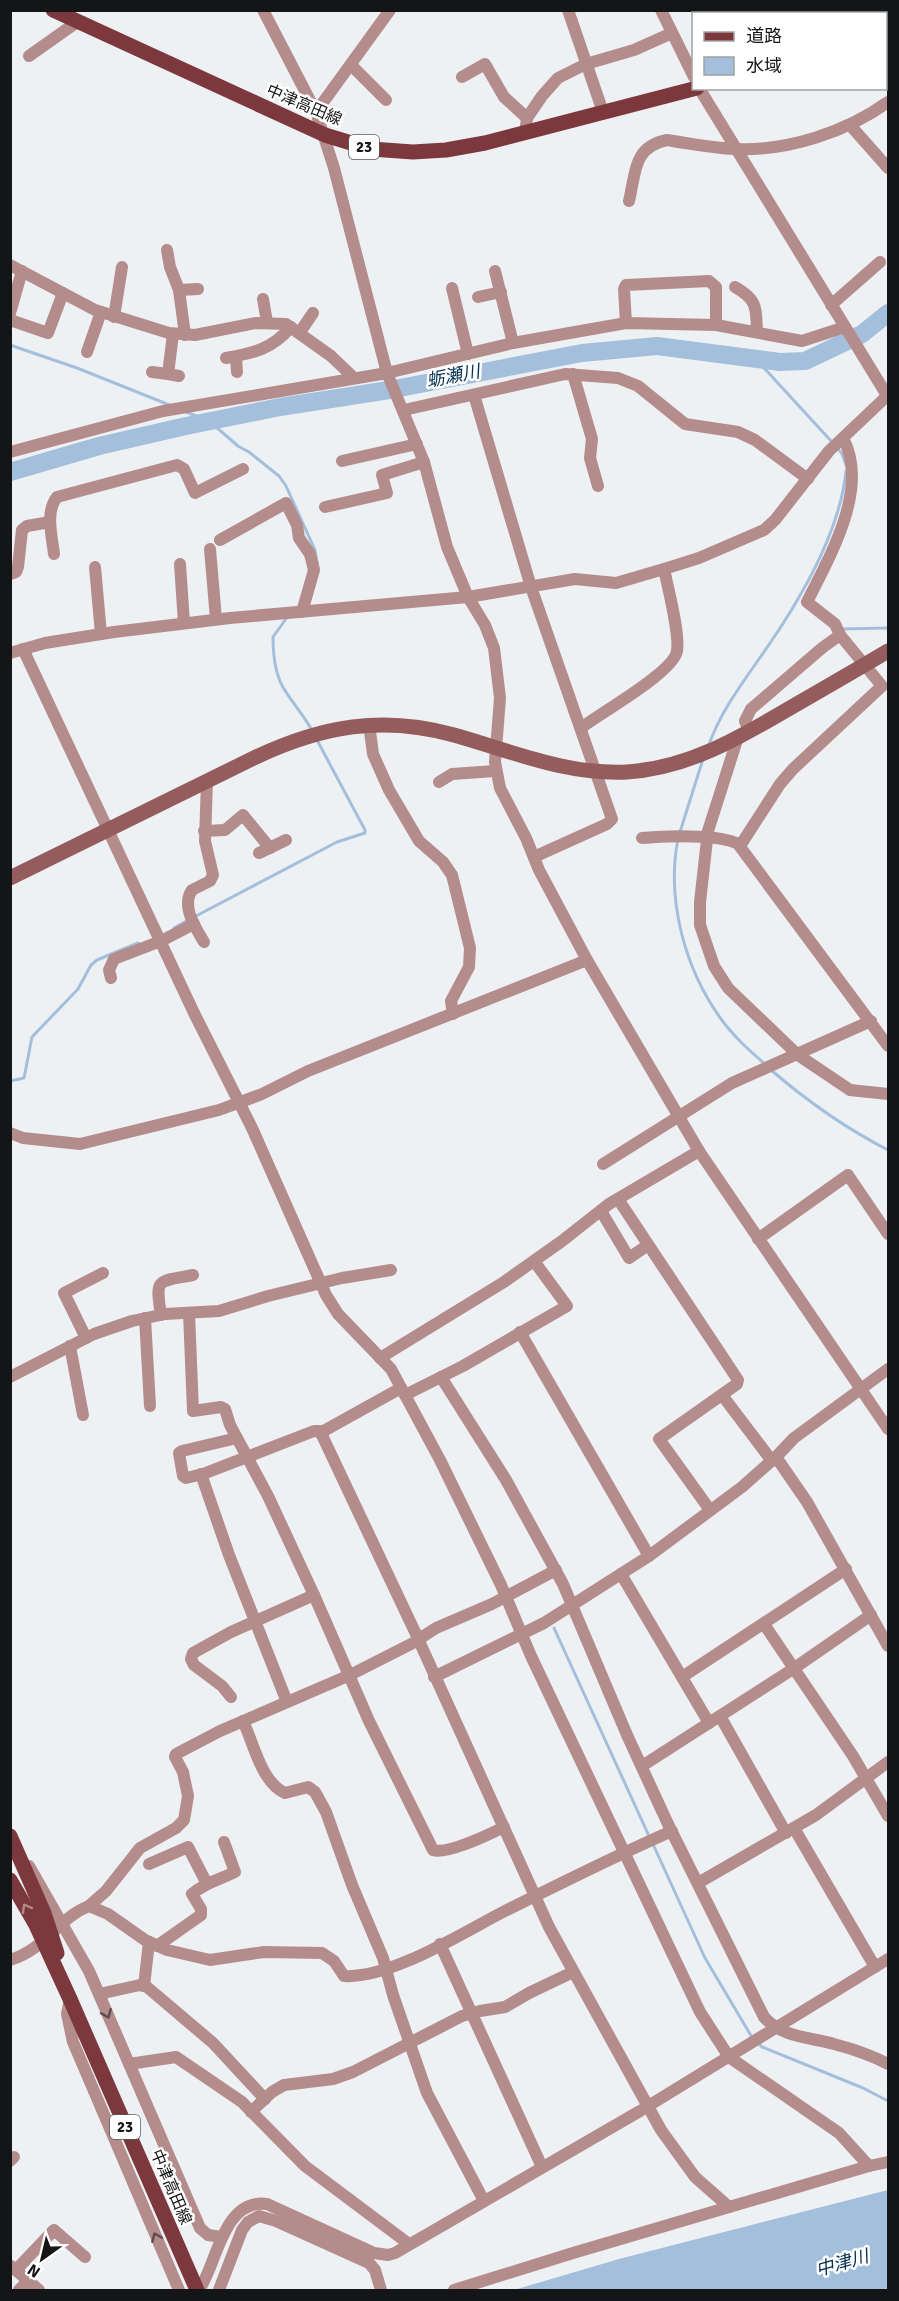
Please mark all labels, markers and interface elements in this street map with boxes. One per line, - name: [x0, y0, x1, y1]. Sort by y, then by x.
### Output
- legend: [692, 12, 887, 90]
- text: 道路: [746, 25, 782, 47]
- text: 水域: [746, 55, 782, 77]
- street label: 中津高田線: [263, 80, 345, 130]
- road number: 23: [349, 135, 379, 159]
- water label: 蛎瀬川: [424, 360, 484, 392]
- one-way arrow: [22, 1904, 33, 1914]
- one-way arrow: [100, 2007, 112, 2018]
- road number: 23: [110, 2115, 140, 2139]
- street label: 中津高田線: [146, 2146, 196, 2228]
- north arrow: [12, 2229, 72, 2289]
- one-way arrow: [151, 2232, 163, 2243]
- water label: 中津川: [813, 2244, 873, 2281]
- text: N: [24, 2259, 44, 2282]

